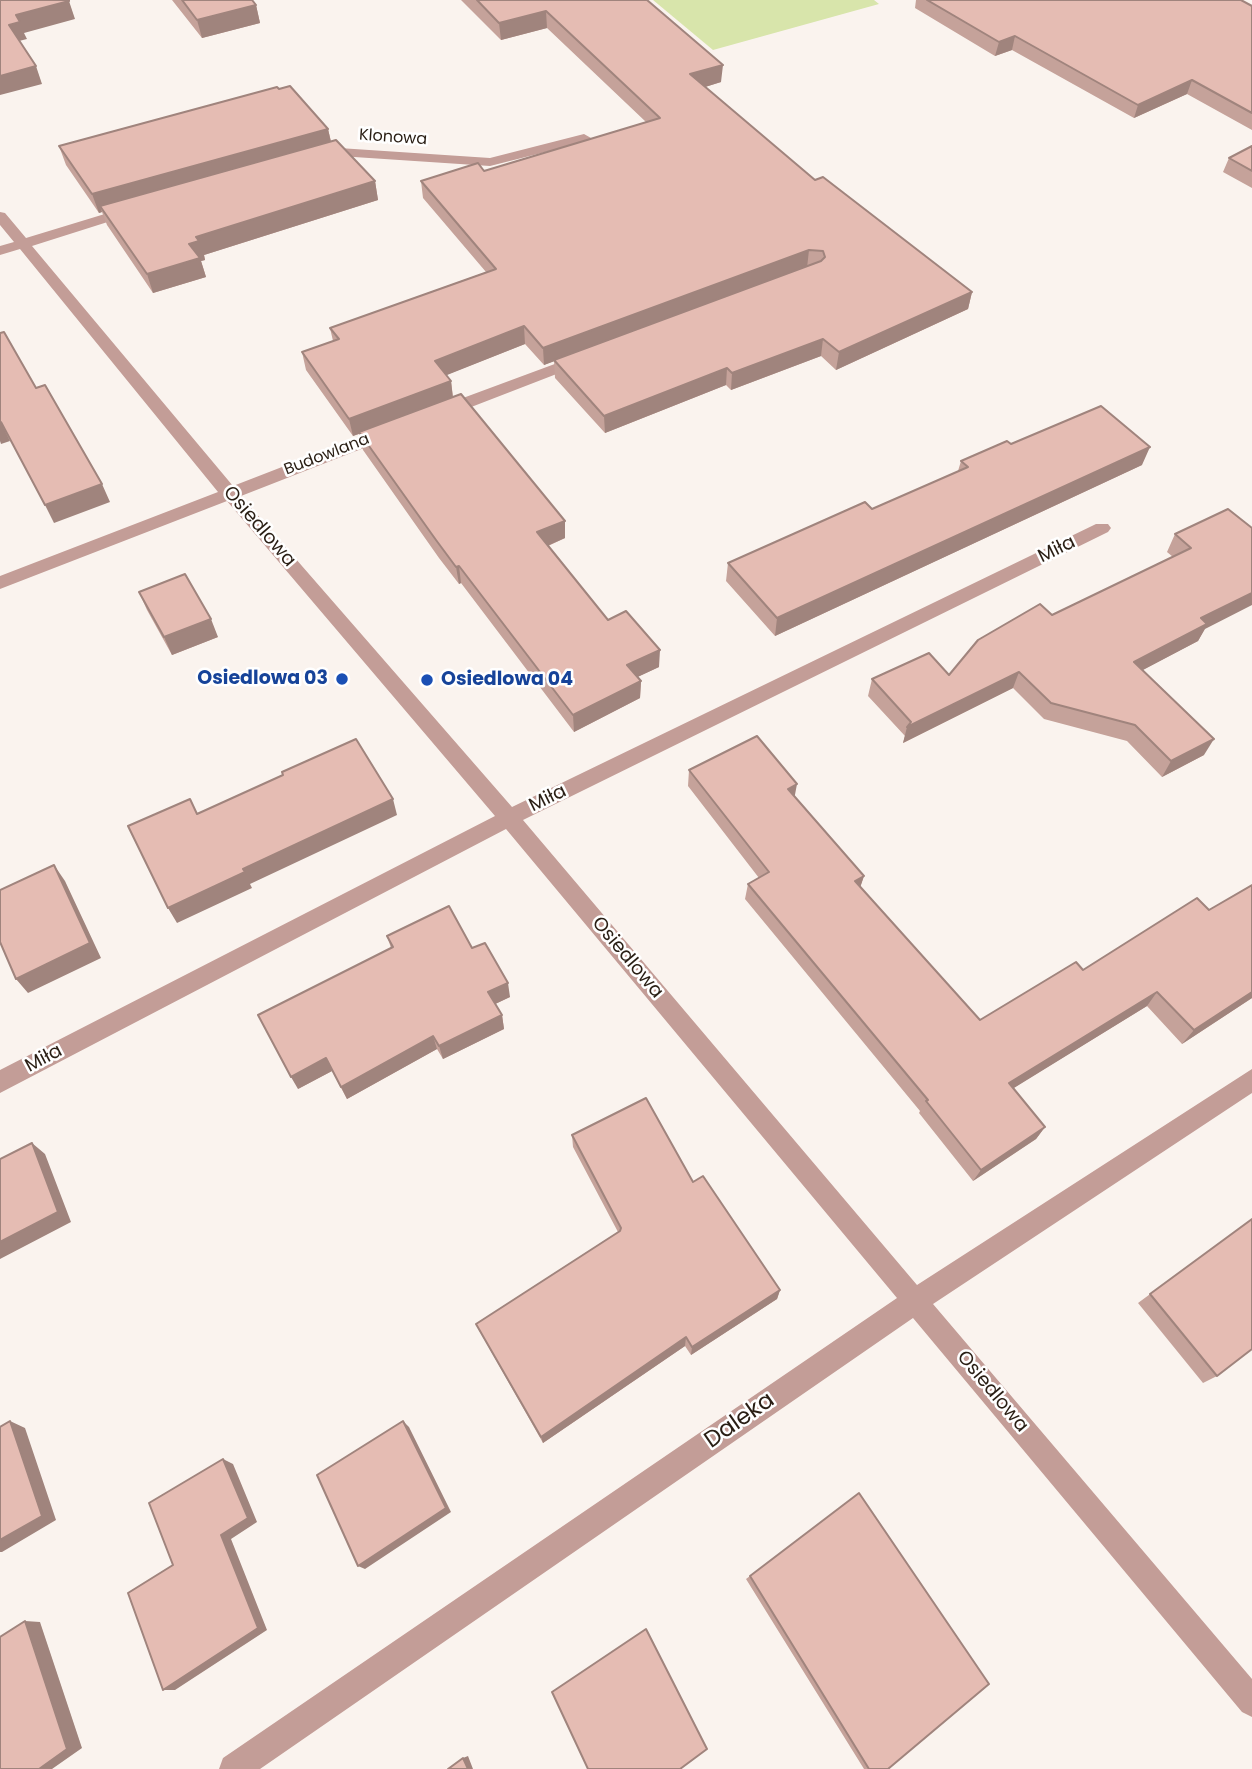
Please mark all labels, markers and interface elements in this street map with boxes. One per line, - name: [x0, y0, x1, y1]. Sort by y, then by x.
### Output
- street label: Klonowa: [358, 126, 428, 150]
- street label: Budowlana: [282, 430, 372, 480]
- street label: Osiedlowa: [218, 482, 300, 572]
- street label: Miła: [1035, 531, 1079, 569]
- place label: Osiedlowa 03: [197, 668, 328, 690]
- place label: Osiedlowa 04: [441, 669, 573, 691]
- marker: Osiedlowa 03: [334, 671, 350, 687]
- marker: Osiedlowa 04: [419, 672, 435, 688]
- street label: Miła: [526, 780, 570, 818]
- street label: Osiedlowa: [586, 913, 668, 1003]
- street label: Miła: [22, 1040, 66, 1078]
- street label: Osiedlowa: [951, 1347, 1033, 1437]
- street label: Daleka: [700, 1387, 780, 1455]

